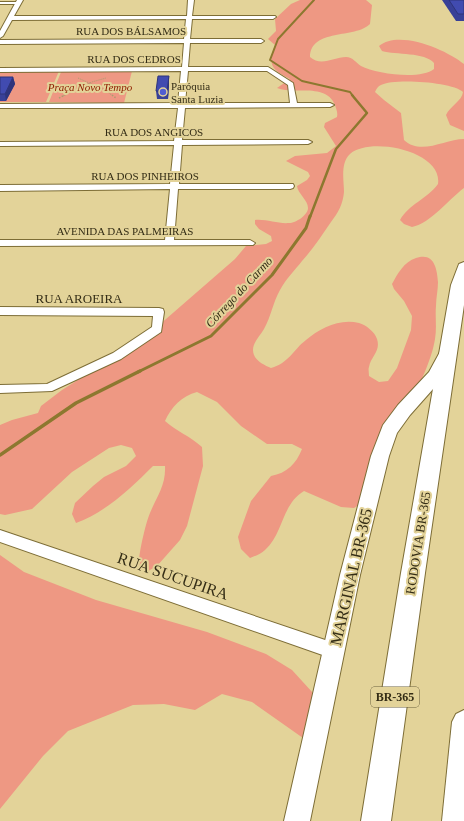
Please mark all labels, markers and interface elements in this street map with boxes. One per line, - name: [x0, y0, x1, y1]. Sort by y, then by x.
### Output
- street label: RUA DOS BÁLSAMOS: [76, 25, 186, 37]
- street label: RUA DOS CEDROS: [87, 53, 181, 65]
- place label: Paróquia Santa Luzia: [171, 80, 223, 105]
- park label: Praça Novo Tempo: [47, 81, 133, 93]
- marker: Paróquia Santa Luzia: [158, 87, 168, 97]
- street label: RUA DOS ANGICOS: [105, 126, 203, 138]
- street label: RUA DOS PINHEIROS: [91, 170, 199, 182]
- street label: AVENIDA DAS PALMEIRAS: [57, 225, 193, 237]
- water label: Córrego do Carmo: [203, 254, 275, 330]
- street label: RUA AROEIRA: [35, 291, 123, 306]
- street label: RODOVIA BR-365: [402, 491, 434, 595]
- street label: MARGINAL BR-365: [327, 507, 375, 647]
- street label: RUA SUCUPIRA: [115, 549, 231, 603]
- road number: BR-365: [371, 687, 419, 707]

